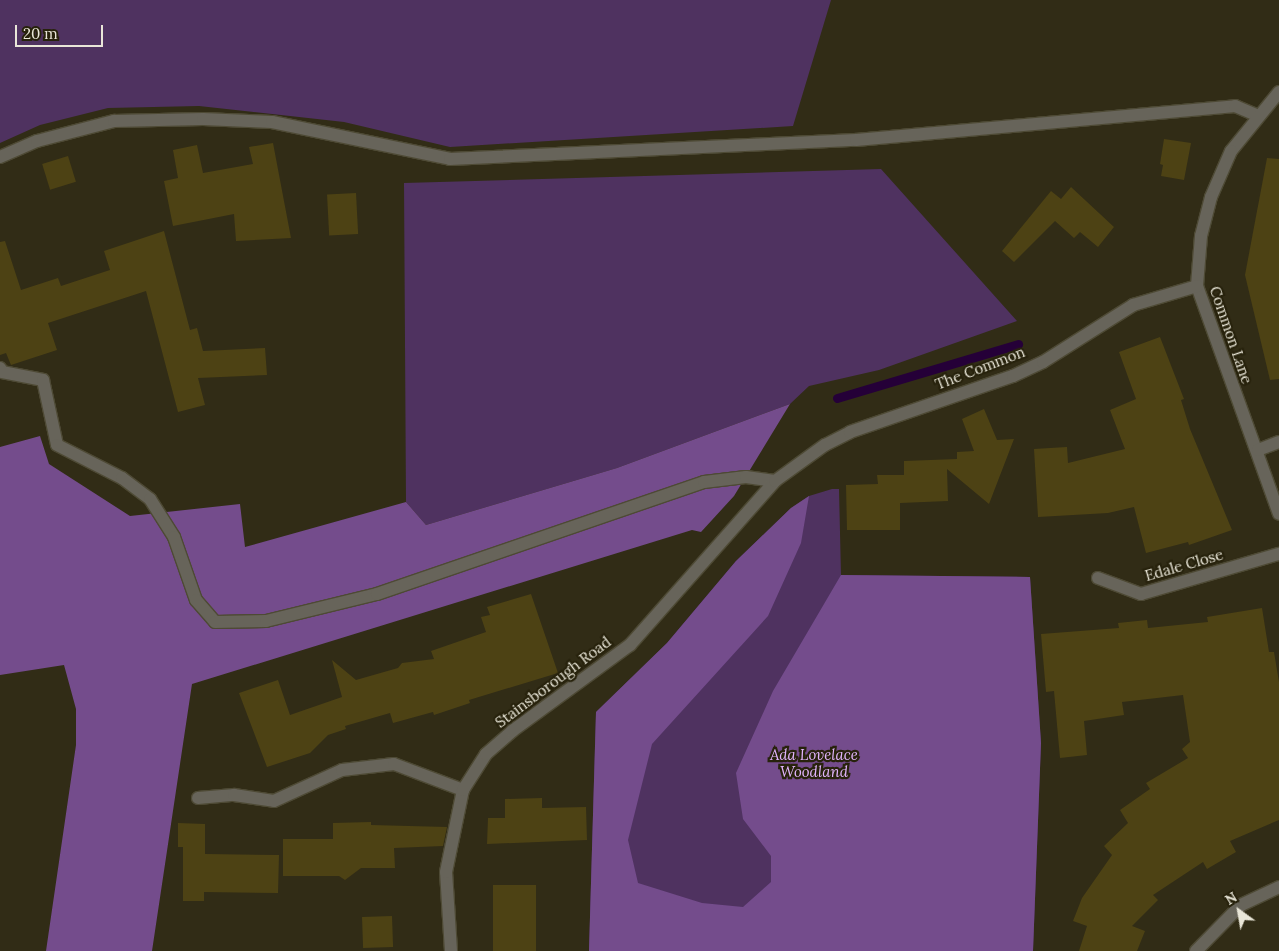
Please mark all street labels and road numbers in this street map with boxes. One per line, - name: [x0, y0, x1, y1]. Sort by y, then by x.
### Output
- street label: Common Lane: [1206, 284, 1256, 386]
- street label: The Common: [933, 343, 1027, 393]
- street label: Edale Close: [1143, 545, 1225, 585]
- street label: Stainsborough Road: [492, 633, 614, 731]

